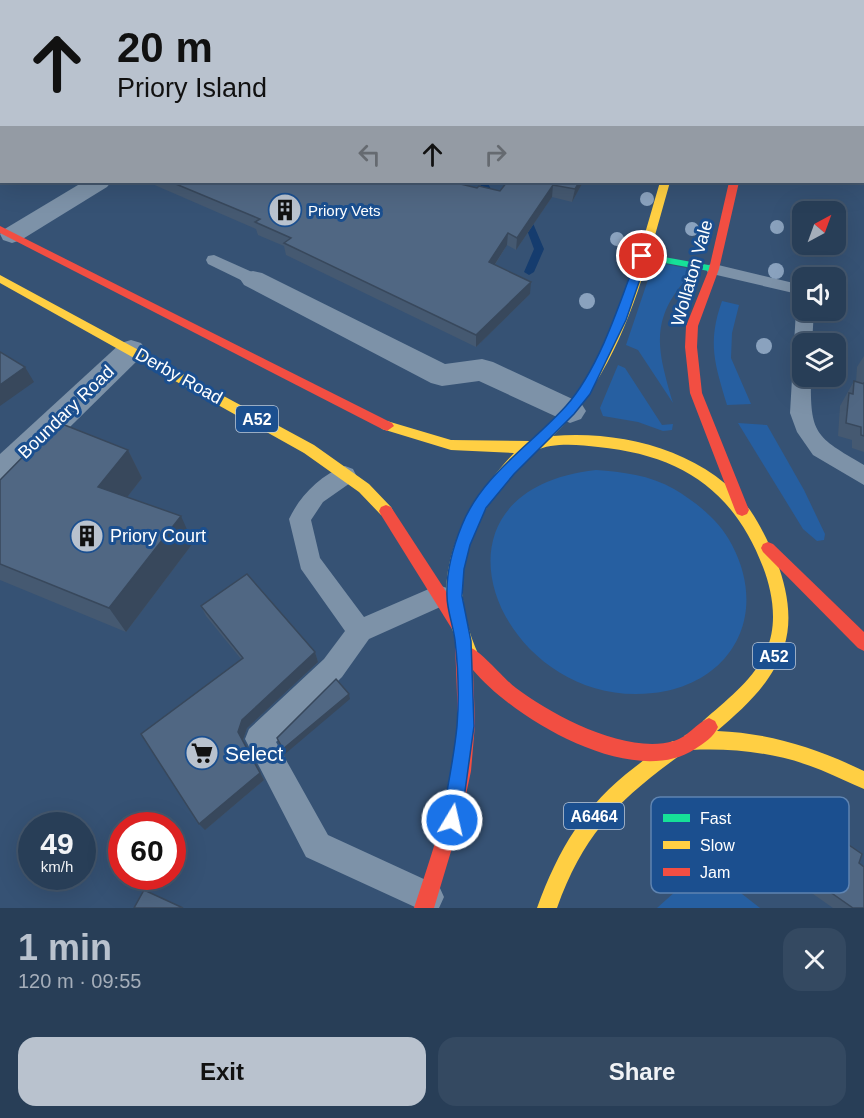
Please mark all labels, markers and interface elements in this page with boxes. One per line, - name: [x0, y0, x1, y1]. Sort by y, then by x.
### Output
- icon: ahead: [18, 24, 96, 102]
- text: 20 m: [117, 24, 213, 71]
- text: Priory Island: [117, 73, 267, 103]
- icon: left: [353, 138, 386, 171]
- icon: ahead: [416, 138, 449, 171]
- icon: right: [479, 138, 512, 171]
- building icon: Priory Vets: [267, 192, 303, 228]
- north arrow: [792, 201, 846, 255]
- map controls: [792, 201, 846, 387]
- place label: Priory Vets: [308, 202, 381, 219]
- street label: Wollaton Vale: [667, 218, 717, 328]
- pin: [616, 230, 667, 281]
- icon: arrive: [625, 239, 658, 272]
- button: sound: [792, 267, 846, 321]
- button: layers: [792, 333, 846, 387]
- street label: Derby Road: [132, 344, 226, 408]
- street label: Boundary Road: [14, 361, 118, 463]
- road number: A52: [236, 406, 278, 432]
- building icon: Priory Court: [69, 518, 105, 554]
- place label: Priory Court: [110, 526, 206, 546]
- road number: A52: [753, 643, 795, 669]
- supermarket icon: Select: [184, 735, 220, 771]
- place label: Select: [225, 742, 284, 765]
- position arrow: [420, 788, 484, 852]
- legend: [651, 797, 849, 893]
- road number: A6464: [564, 803, 624, 829]
- text: Fast: [700, 810, 732, 827]
- speed limit sign: 60: [108, 812, 186, 890]
- text: 49: [40, 827, 74, 860]
- text: Slow: [700, 837, 735, 854]
- text: km/h: [41, 858, 73, 875]
- text: Jam: [700, 864, 730, 881]
- text: 1 min: [18, 927, 112, 968]
- button: close: [783, 928, 846, 991]
- text: 120 m · 09:55: [18, 970, 141, 992]
- button: Exit: [18, 1037, 426, 1106]
- button: Share: [438, 1037, 846, 1106]

